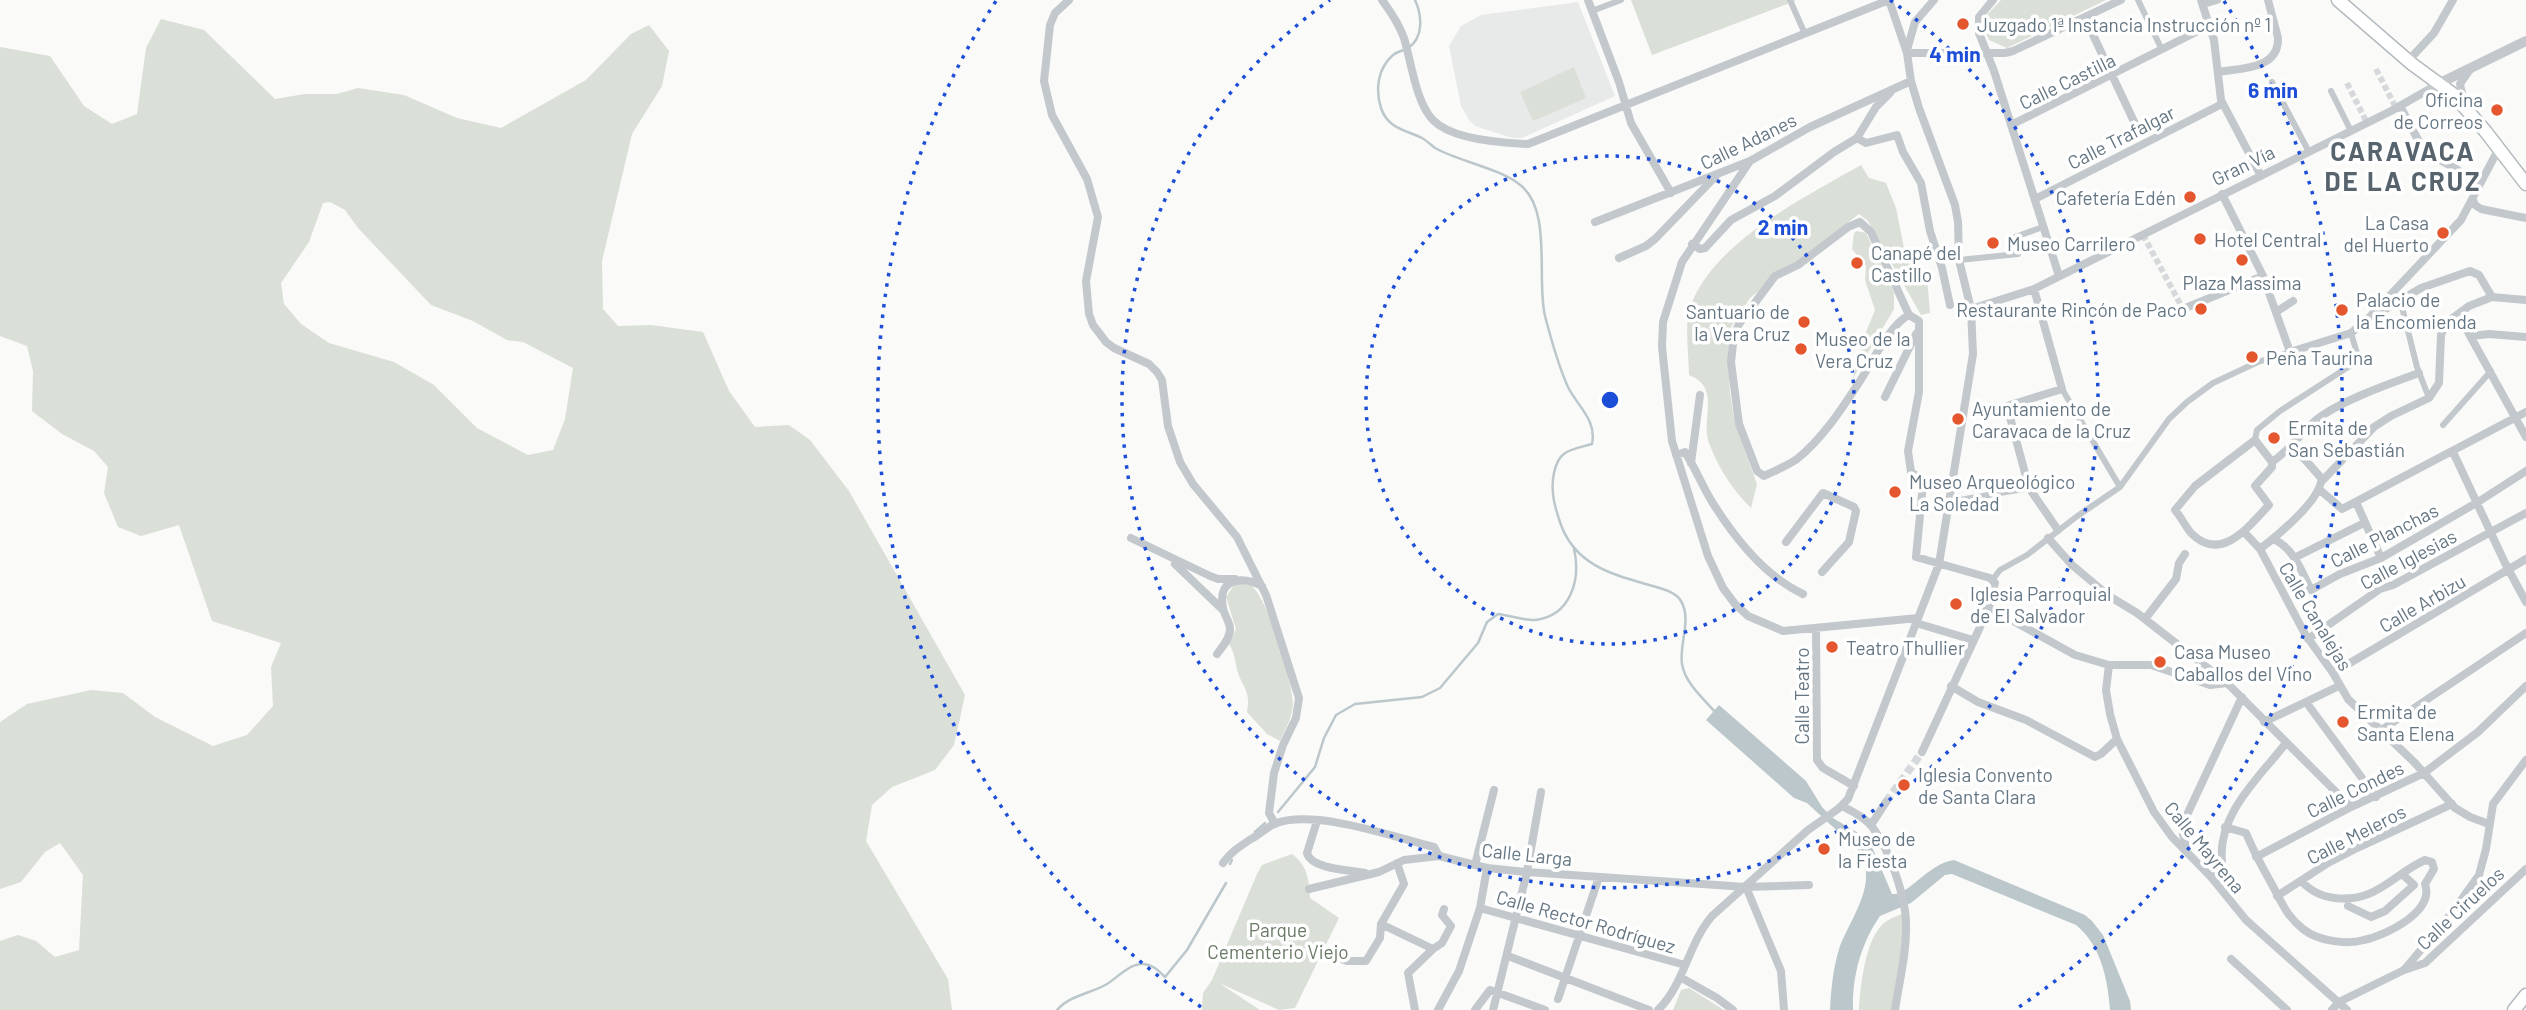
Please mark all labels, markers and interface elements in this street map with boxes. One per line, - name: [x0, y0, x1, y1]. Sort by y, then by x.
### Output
- place label: Juzgado 1ª Instancia Instrucción nº 1: [1977, 13, 2271, 36]
- marker: Juzgado 1ª Instancia Instrucción nº 1: [1955, 16, 1971, 32]
- text: 4 min: [1929, 41, 1981, 66]
- street label: Calle Castilla: [2015, 48, 2119, 114]
- text: 6 min: [2248, 77, 2298, 102]
- place label: Oficina de Correos: [2393, 88, 2483, 133]
- street label: Calle Trafalgar: [2063, 100, 2179, 174]
- marker: Oficina de Correos: [2489, 102, 2505, 118]
- street label: Calle Adanes: [1696, 108, 1800, 174]
- district label: CARAVACA DE LA CRUZ: [2324, 135, 2482, 196]
- street label: Gran Vía: [2208, 140, 2278, 190]
- place label: Cafetería Edén: [2056, 186, 2176, 209]
- marker: Cafetería Edén: [2182, 189, 2198, 205]
- place label: La Casa del Huerto: [2343, 211, 2429, 256]
- text: 2 min: [1758, 214, 1808, 239]
- marker: La Casa del Huerto: [2435, 225, 2451, 241]
- place label: Hotel Central: [2214, 228, 2321, 251]
- marker: Hotel Central: [2192, 231, 2208, 247]
- place label: Museo Carrilero: [2007, 232, 2136, 255]
- marker: Museo Carrilero: [1985, 235, 2001, 251]
- place label: Canapé del Castillo: [1871, 241, 1961, 286]
- marker: Plaza Massima: [2234, 252, 2250, 268]
- marker: Canapé del Castillo: [1849, 255, 1865, 271]
- place label: Plaza Massima: [2183, 271, 2301, 294]
- place label: Palacio de la Encomienda: [2356, 288, 2477, 333]
- place label: Restaurante Rincón de Paco: [1956, 298, 2187, 321]
- place label: Santuario de la Vera Cruz: [1686, 300, 1790, 345]
- marker: Restaurante Rincón de Paco: [2193, 301, 2209, 317]
- marker: Palacio de la Encomienda: [2334, 302, 2350, 318]
- marker: Santuario de la Vera Cruz: [1796, 314, 1812, 330]
- place label: Museo de la Vera Cruz: [1815, 327, 1911, 372]
- marker: Museo de la Vera Cruz: [1793, 341, 1809, 357]
- place label: Peña Taurina: [2266, 346, 2373, 369]
- marker: Peña Taurina: [2244, 349, 2260, 365]
- centre of rings: [1598, 388, 1622, 412]
- place label: Ayuntamiento de Caravaca de la Cruz: [1972, 397, 2131, 442]
- marker: Ayuntamiento de Caravaca de la Cruz: [1950, 411, 1966, 427]
- place label: Ermita de San Sebastián: [2288, 416, 2405, 461]
- marker: Ermita de San Sebastián: [2266, 430, 2282, 446]
- place label: Museo Arqueológico La Soledad: [1909, 470, 2075, 515]
- marker: Museo Arqueológico La Soledad: [1887, 484, 1903, 500]
- street label: Calle Planchas: [2326, 498, 2442, 572]
- street label: Calle Iglesias: [2356, 524, 2460, 594]
- street label: Calle Canalejas: [2275, 557, 2357, 675]
- street label: Calle Arbizu: [2375, 569, 2469, 637]
- place label: Iglesia Parroquial de El Salvador: [1970, 582, 2112, 627]
- marker: Iglesia Parroquial de El Salvador: [1948, 596, 1964, 612]
- place label: Teatro Thullier: [1846, 636, 1965, 659]
- marker: Teatro Thullier: [1824, 639, 1840, 655]
- place label: Casa Museo Caballos del Vino: [2174, 640, 2312, 685]
- street label: Calle Teatro: [1790, 647, 1813, 745]
- marker: Casa Museo Caballos del Vino: [2152, 654, 2168, 670]
- place label: Ermita de Santa Elena: [2357, 700, 2454, 745]
- marker: Ermita de Santa Elena: [2335, 714, 2351, 730]
- street label: Calle Condes: [2303, 756, 2407, 822]
- place label: Iglesia Convento de Santa Clara: [1918, 763, 2053, 808]
- marker: Iglesia Convento de Santa Clara: [1896, 777, 1912, 793]
- street label: Calle Mayrena: [2160, 796, 2250, 898]
- street label: Calle Meleros: [2303, 799, 2409, 869]
- place label: Museo de la Fiesta: [1838, 827, 1916, 872]
- street label: Calle Larga: [1481, 838, 1573, 870]
- marker: Museo de la Fiesta: [1816, 841, 1832, 857]
- street label: Calle Ciruelos: [2411, 862, 2509, 954]
- street label: Calle Rector Rodríguez: [1494, 884, 1678, 958]
- park label: Parque Cementerio Viejo: [1207, 918, 1349, 963]

